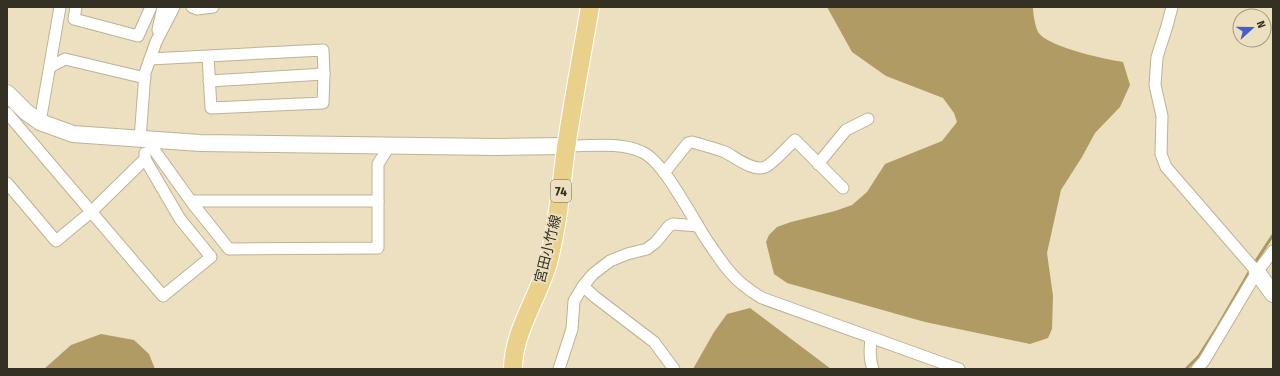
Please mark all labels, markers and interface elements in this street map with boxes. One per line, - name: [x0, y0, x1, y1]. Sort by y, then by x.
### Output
- north arrow: [1232, 8, 1272, 48]
- text: N: [1254, 19, 1268, 30]
- road number: 74: [551, 180, 571, 202]
- street label: 宮田小竹線: [531, 213, 565, 285]

